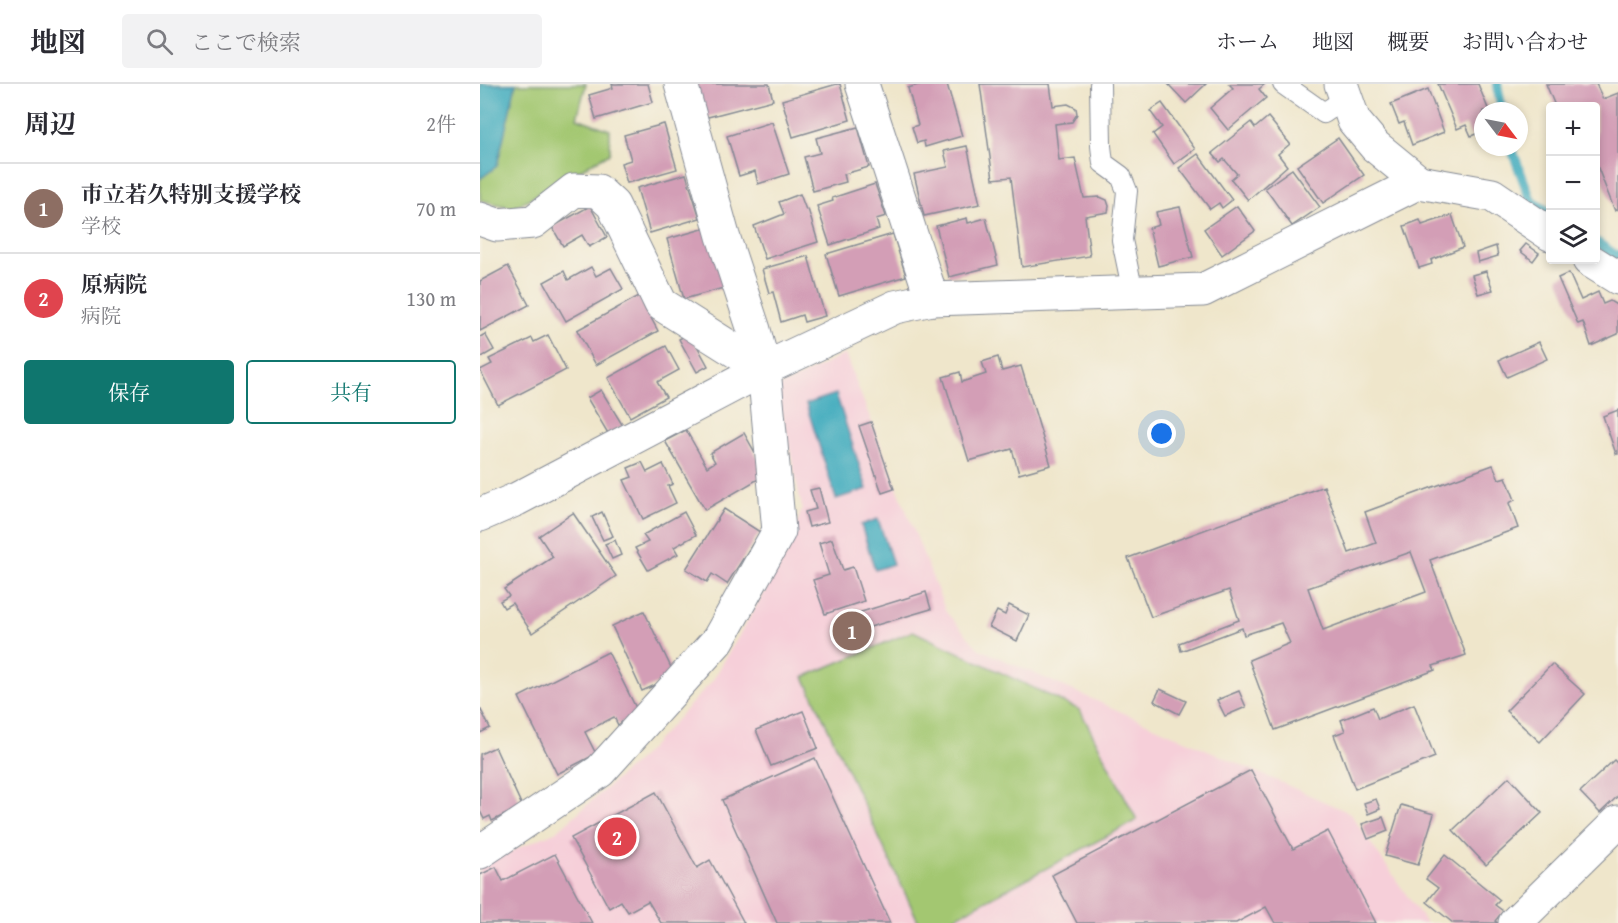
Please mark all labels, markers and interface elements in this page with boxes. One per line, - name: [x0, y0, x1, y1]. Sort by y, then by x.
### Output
- search box: [122, 14, 542, 68]
- text: 地図: [30, 21, 86, 62]
- icon: search: [143, 25, 176, 58]
- text: ここで検索: [191, 26, 301, 58]
- text: ホーム: [1216, 26, 1279, 57]
- text: 地図: [1312, 26, 1354, 57]
- text: 概要: [1387, 26, 1429, 57]
- text: お問い合わせ: [1462, 26, 1588, 57]
- north arrow: [1474, 102, 1528, 156]
- map controls: [1546, 102, 1600, 264]
- button: +: [1546, 102, 1600, 156]
- text: 周辺: [24, 104, 76, 143]
- text: 2件: [426, 109, 456, 138]
- button: −: [1546, 156, 1600, 210]
- text: 市立若久特別支援学校: [81, 178, 301, 210]
- text: 1: [38, 194, 49, 223]
- text: 70 m: [416, 194, 456, 223]
- button: layers: [1546, 210, 1600, 264]
- text: 学校: [81, 211, 121, 240]
- text: 原病院: [81, 268, 147, 300]
- text: 2: [38, 284, 49, 313]
- text: 130 m: [406, 284, 456, 313]
- text: 病院: [81, 301, 121, 330]
- button: 保存: [24, 360, 234, 424]
- button: 共有: [246, 360, 456, 424]
- your location: [1147, 419, 1176, 448]
- pin: 1: [832, 608, 872, 654]
- pin: 2: [598, 814, 636, 860]

